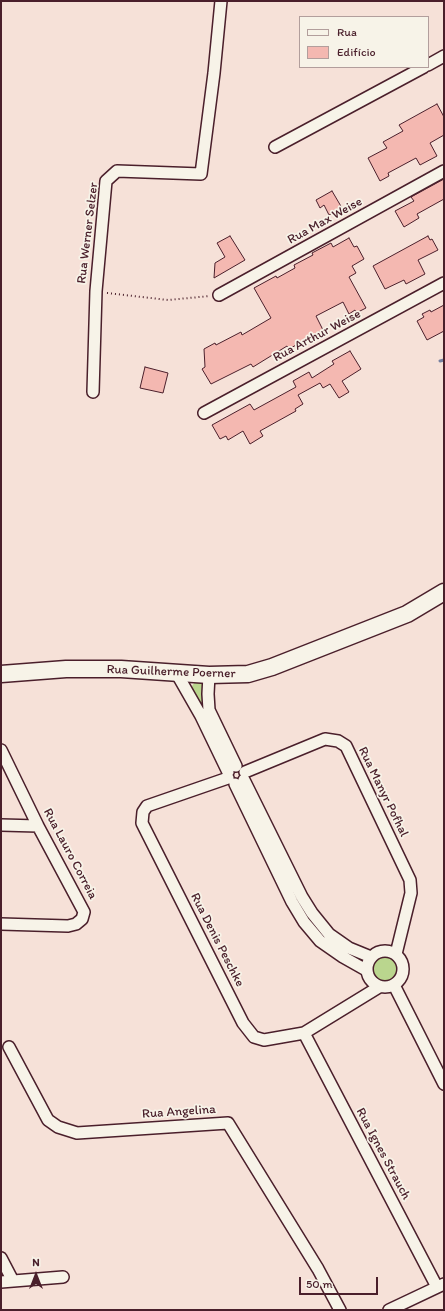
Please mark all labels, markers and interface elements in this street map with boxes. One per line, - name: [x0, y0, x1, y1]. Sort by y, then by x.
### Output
- legend: [299, 16, 429, 68]
- text: Rua: [337, 25, 357, 39]
- text: Edifício: [337, 45, 376, 59]
- street label: Rua Werner Selzer: [74, 181, 102, 285]
- street label: Rua Max Weise: [285, 194, 365, 248]
- street label: Rua Arthur Weise: [270, 306, 364, 366]
- street label: Rua Guilherme Poerner: [106, 662, 236, 682]
- street label: Rua Manyr Pofhal: [354, 744, 412, 840]
- street label: Rua Lauro Correia: [39, 806, 101, 902]
- street label: Rua Denis Peschke: [187, 890, 247, 990]
- street label: Rua Angelina: [142, 1102, 216, 1122]
- street label: Rua Ignes Strauch: [352, 1105, 414, 1203]
- north arrow: [16, 1255, 56, 1295]
- text: N: [32, 1256, 40, 1269]
- scale bar: [301, 1269, 380, 1295]
- text: 50 m: [306, 1277, 332, 1291]

